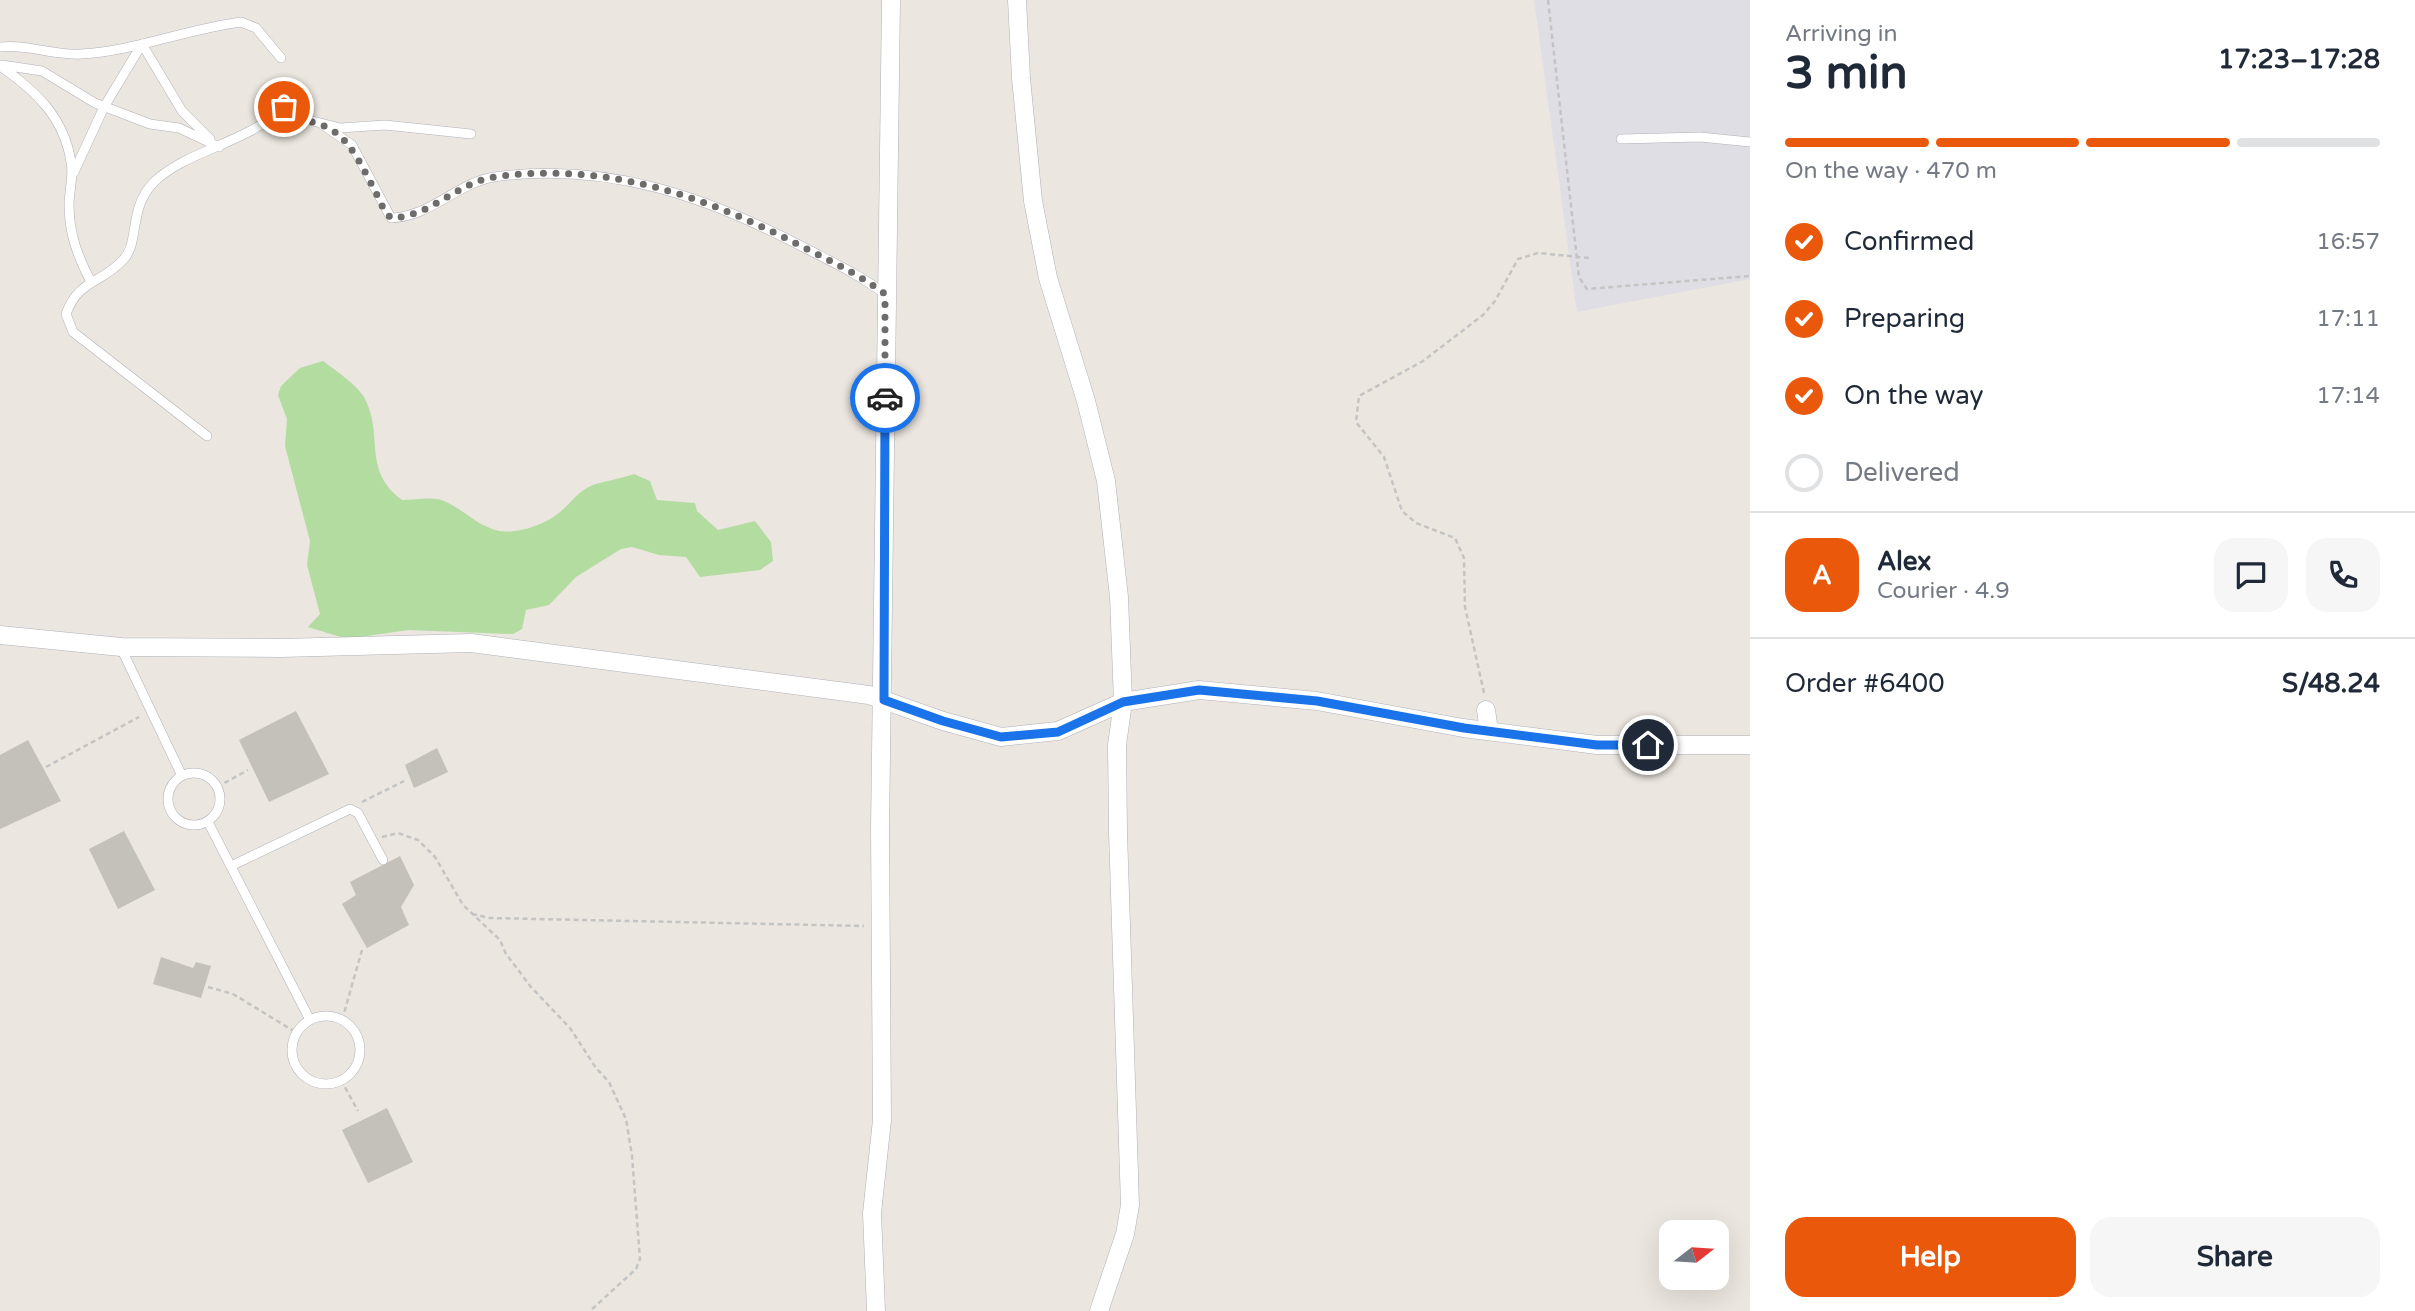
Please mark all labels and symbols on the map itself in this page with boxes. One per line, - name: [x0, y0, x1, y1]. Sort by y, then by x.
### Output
- pin: [254, 77, 314, 137]
- courier: [850, 363, 920, 433]
- pin: [1618, 715, 1678, 775]
- north arrow: [1659, 1220, 1729, 1290]

